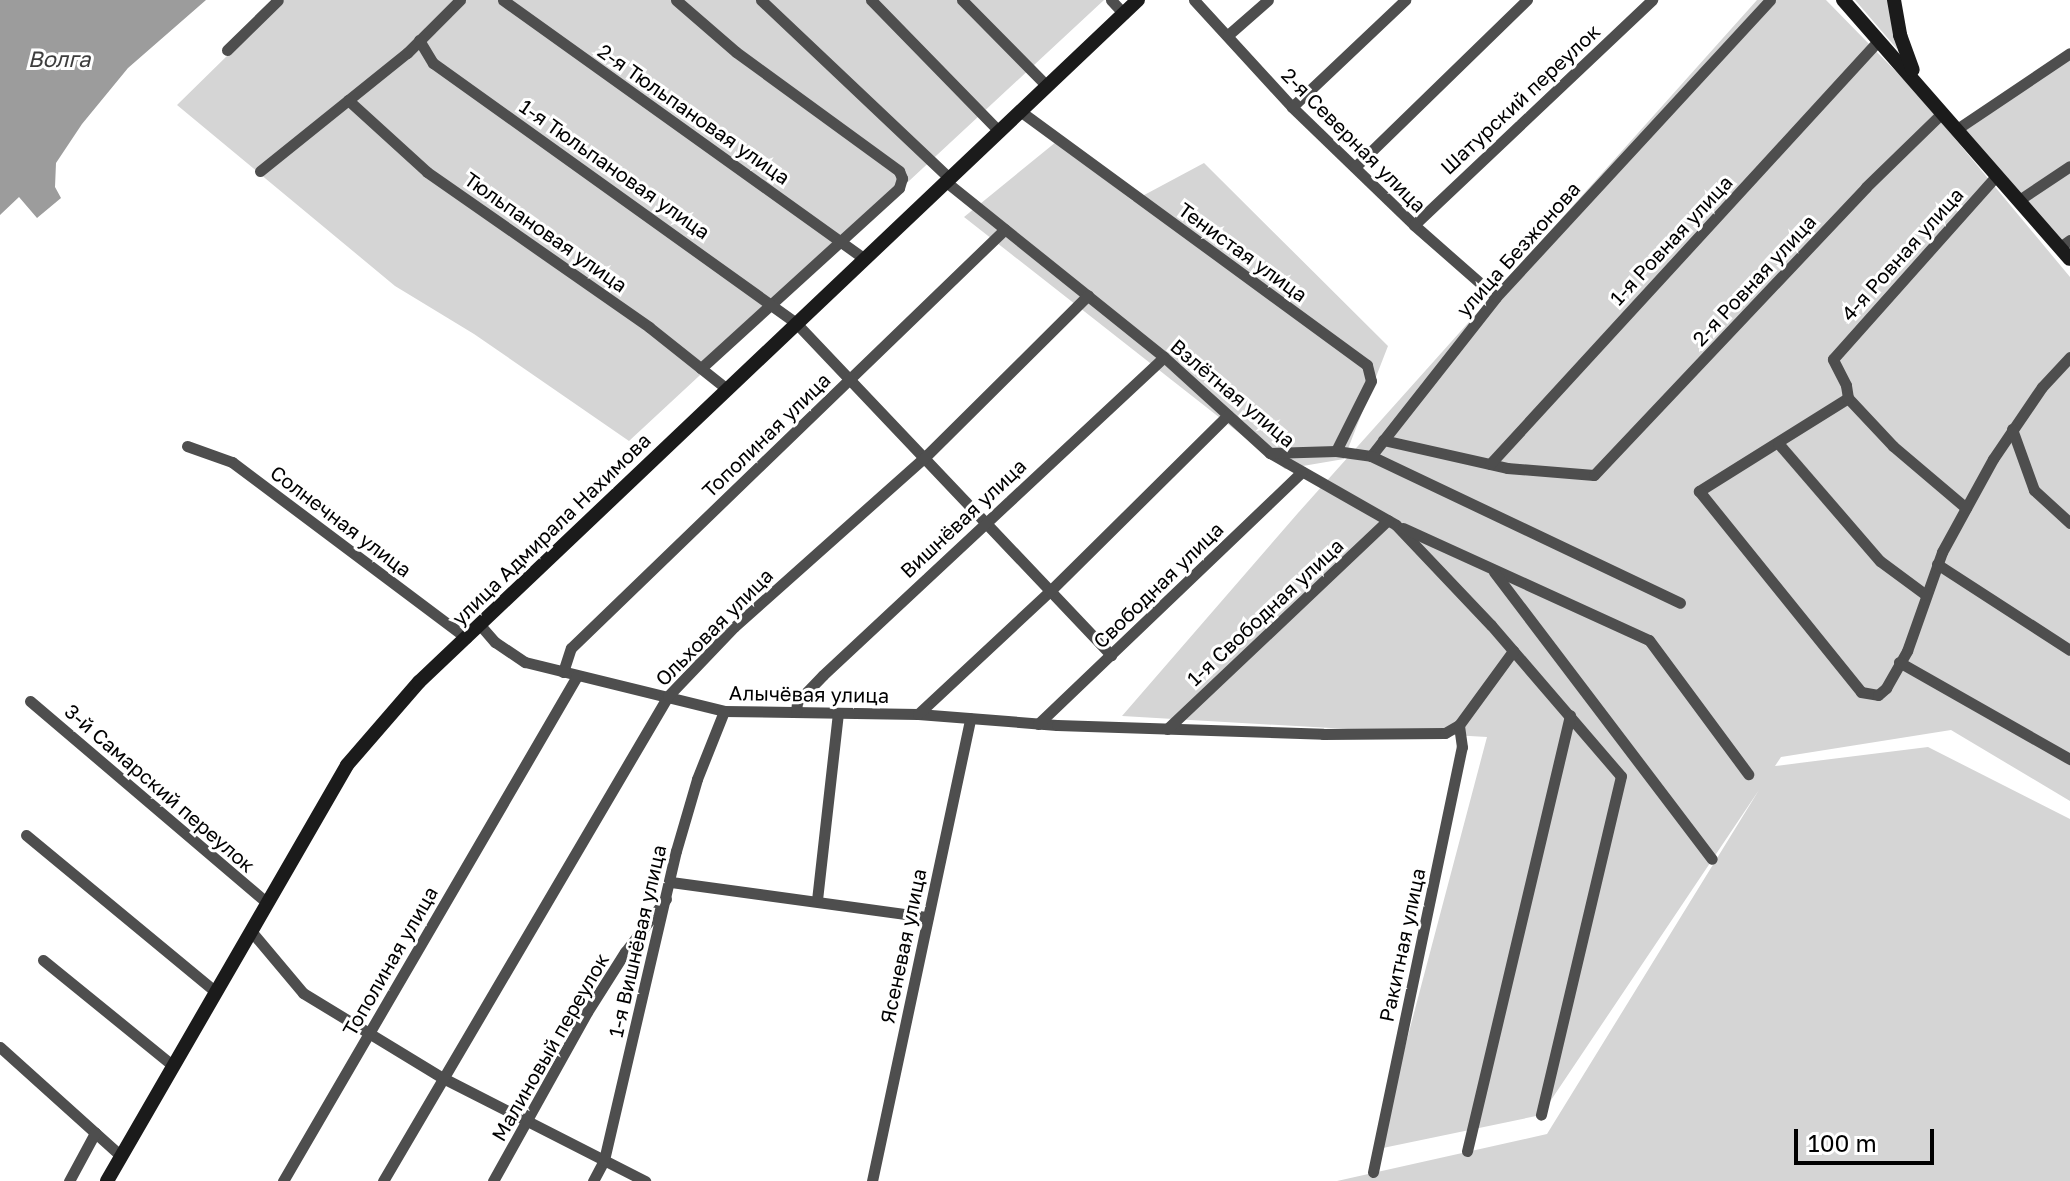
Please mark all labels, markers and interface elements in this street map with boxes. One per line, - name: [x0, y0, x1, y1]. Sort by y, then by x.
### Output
- street label: Шатурский переулок: [1435, 19, 1605, 179]
- street label: 2-я Тюльпановая улица: [593, 39, 795, 189]
- water label: Волга: [28, 46, 90, 72]
- street label: 2-я Северная улица: [1277, 63, 1431, 217]
- street label: 1-я Тюльпановая улица: [515, 94, 715, 244]
- street label: Тюльпановая улица: [460, 167, 632, 297]
- street label: 1-я Ровная улица: [1605, 170, 1737, 310]
- street label: улица Безжонова: [1451, 177, 1585, 321]
- street label: 4-я Ровная улица: [1836, 182, 1968, 326]
- street label: Тенистая улица: [1174, 197, 1312, 307]
- street label: 2-я Ровная улица: [1687, 210, 1821, 350]
- street label: Взлётная улица: [1166, 334, 1300, 452]
- street label: Тополиная улица: [697, 368, 835, 502]
- street label: улица Адмирала Нахимова: [447, 428, 655, 630]
- street label: Вишнёвая улица: [895, 454, 1031, 582]
- street label: Солнечная улица: [266, 460, 416, 582]
- street label: Свободная улица: [1088, 517, 1228, 653]
- street label: 1-я Свободная улица: [1182, 533, 1348, 691]
- street label: Ольховая улица: [650, 563, 778, 691]
- street label: Алычёвая улица: [729, 681, 889, 707]
- street label: 3-й Самарский переулок: [60, 699, 260, 877]
- street label: 1-я Вишнёвая улица: [603, 842, 671, 1040]
- street label: Ясеневая улица: [875, 866, 931, 1026]
- street label: Ракитная улица: [1374, 866, 1430, 1024]
- street label: Тополиная улица: [337, 882, 443, 1040]
- street label: Малиновый переулок: [486, 949, 614, 1145]
- scale bar: [1798, 1113, 1938, 1163]
- text: 100 m: [1808, 1128, 1877, 1157]

